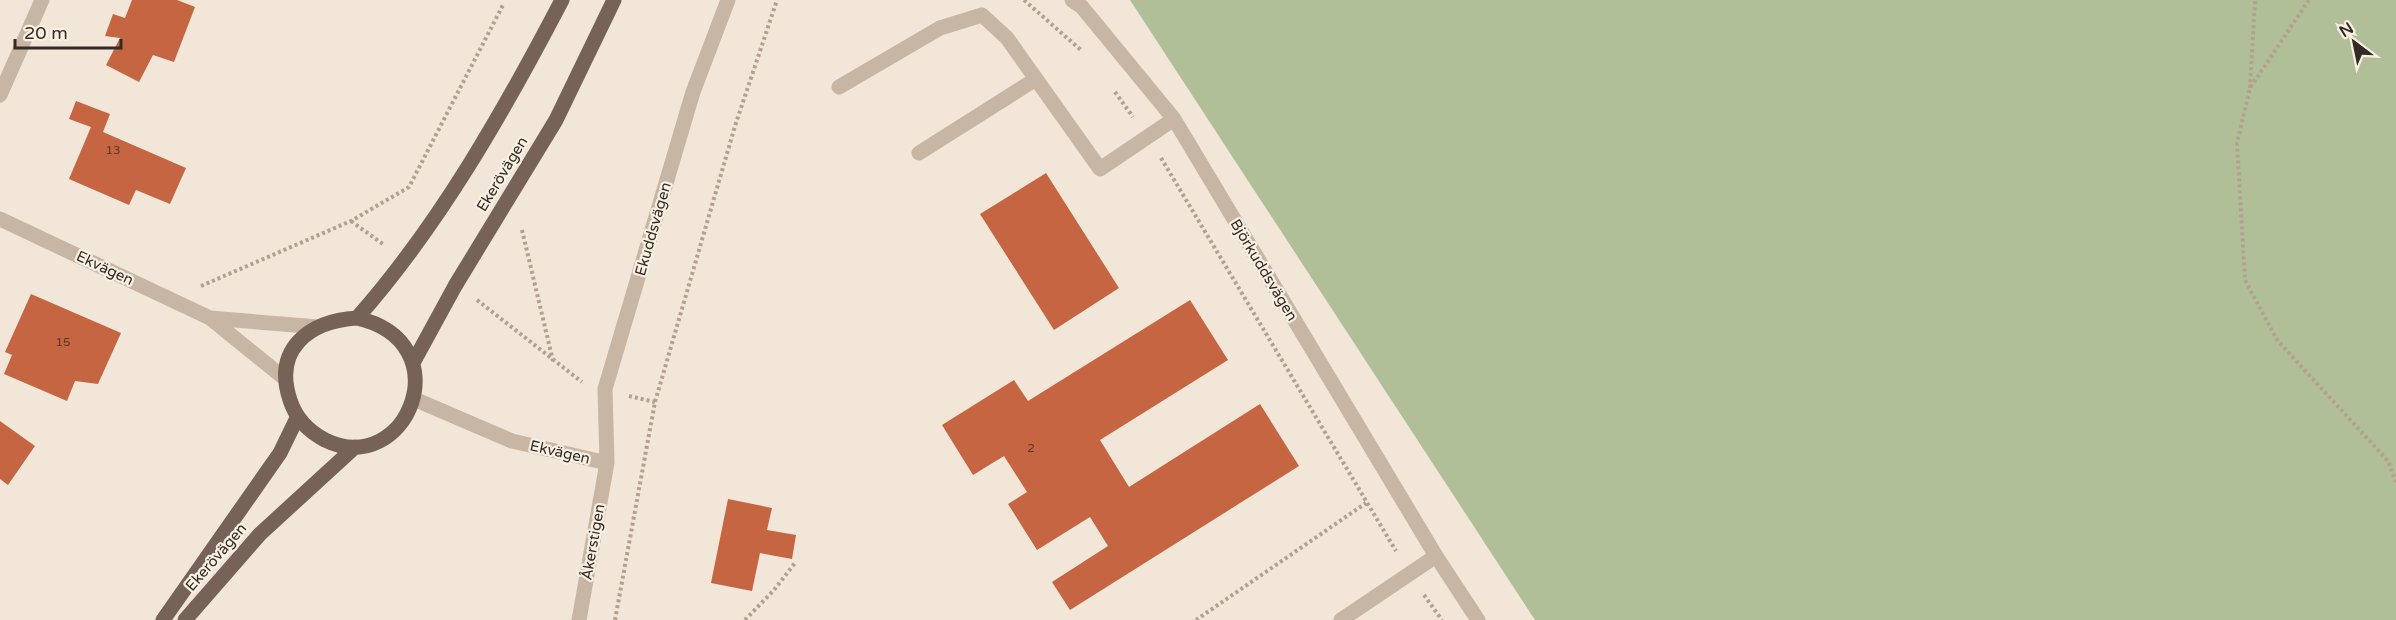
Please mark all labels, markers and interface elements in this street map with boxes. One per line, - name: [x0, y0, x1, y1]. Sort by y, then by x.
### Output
- scale bar: [15, 12, 122, 50]
- north arrow: [2324, 12, 2384, 72]
- text: N: [2336, 18, 2357, 42]
- text: 20 m: [24, 22, 68, 44]
- street label: Ekerövägen: [473, 133, 531, 215]
- house number: 13: [105, 143, 121, 157]
- street label: Ekuddsvägen: [631, 180, 675, 278]
- street label: Björkuddsvägen: [1226, 216, 1302, 324]
- street label: Ekvägen: [73, 247, 137, 289]
- house number: 15: [55, 335, 71, 349]
- street label: Ekvägen: [528, 436, 592, 468]
- house number: 2: [1027, 441, 1035, 455]
- street label: Åkerstigen: [577, 502, 609, 582]
- street label: Ekerövägen: [182, 519, 250, 595]

